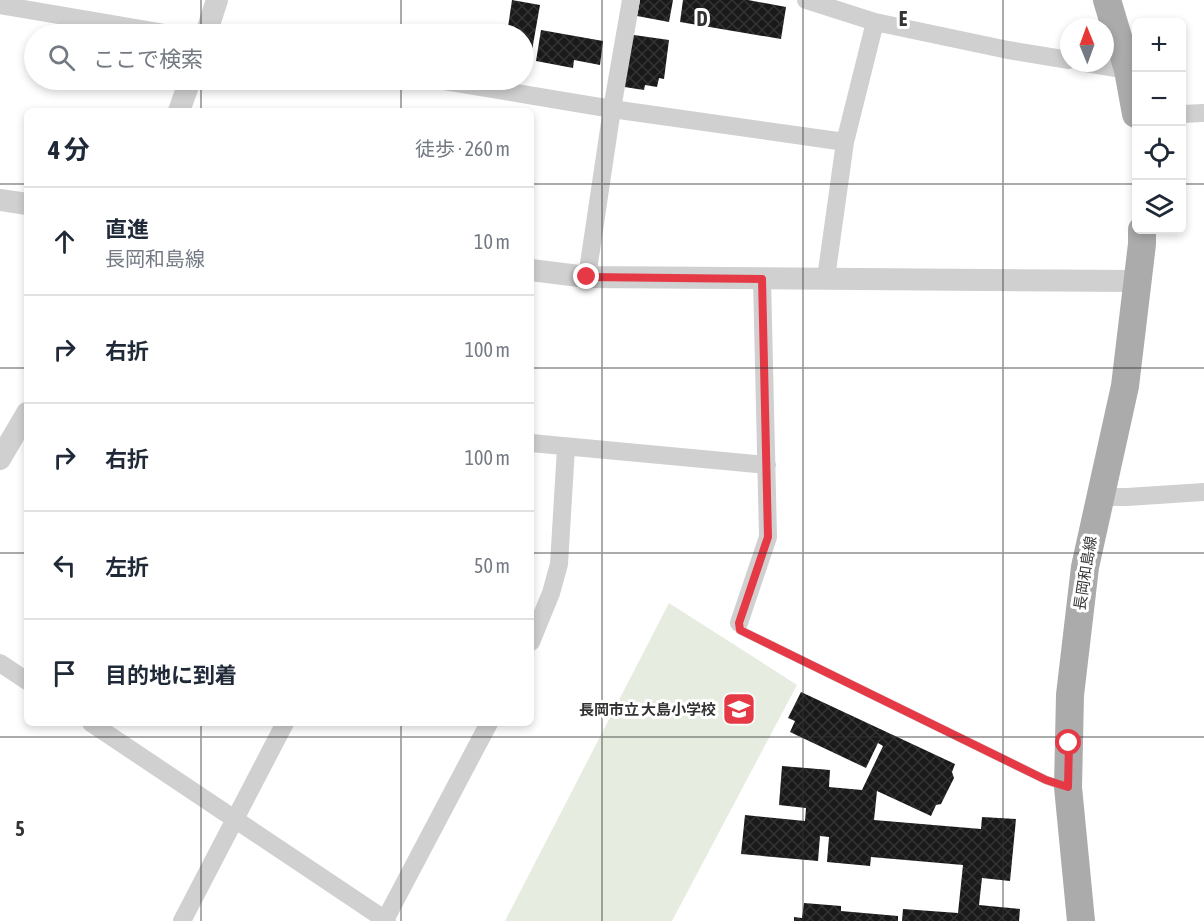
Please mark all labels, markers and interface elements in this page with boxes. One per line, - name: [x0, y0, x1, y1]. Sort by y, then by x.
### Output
- text: D: [696, 7, 708, 30]
- text: E: [899, 7, 908, 30]
- north arrow: [1060, 18, 1114, 72]
- map controls: [1132, 18, 1186, 234]
- button: +: [1132, 18, 1186, 72]
- search box: [24, 24, 534, 90]
- icon: search: [45, 41, 78, 74]
- text: ここで検索: [93, 46, 203, 72]
- button: −: [1132, 72, 1186, 126]
- button: locate: [1132, 126, 1186, 180]
- text: 4 分: [48, 135, 90, 165]
- text: 徒歩 · 260 m: [415, 137, 510, 160]
- button: layers: [1132, 180, 1186, 234]
- text: 直進: [105, 216, 149, 242]
- icon: ahead: [48, 225, 81, 258]
- text: 10 m: [474, 230, 510, 253]
- text: 長岡和島線: [105, 247, 205, 270]
- route end: [573, 263, 599, 289]
- icon: right: [48, 333, 81, 366]
- text: 右折: [105, 338, 149, 364]
- text: 100 m: [465, 338, 510, 361]
- icon: right: [48, 441, 81, 474]
- text: 右折: [105, 446, 149, 472]
- text: 100 m: [465, 446, 510, 469]
- street label: 長岡和島線: [1071, 535, 1099, 611]
- icon: left: [48, 549, 81, 582]
- text: 左折: [105, 554, 149, 580]
- text: 50 m: [474, 554, 510, 577]
- icon: arrive: [48, 657, 81, 690]
- text: 目的地に到着: [105, 662, 237, 688]
- school or university icon: 長岡市立 大島小学校: [721, 691, 757, 727]
- place label: 長岡市立 大島小学校: [579, 701, 716, 718]
- route start: [1055, 729, 1081, 755]
- text: 5: [15, 817, 25, 840]

